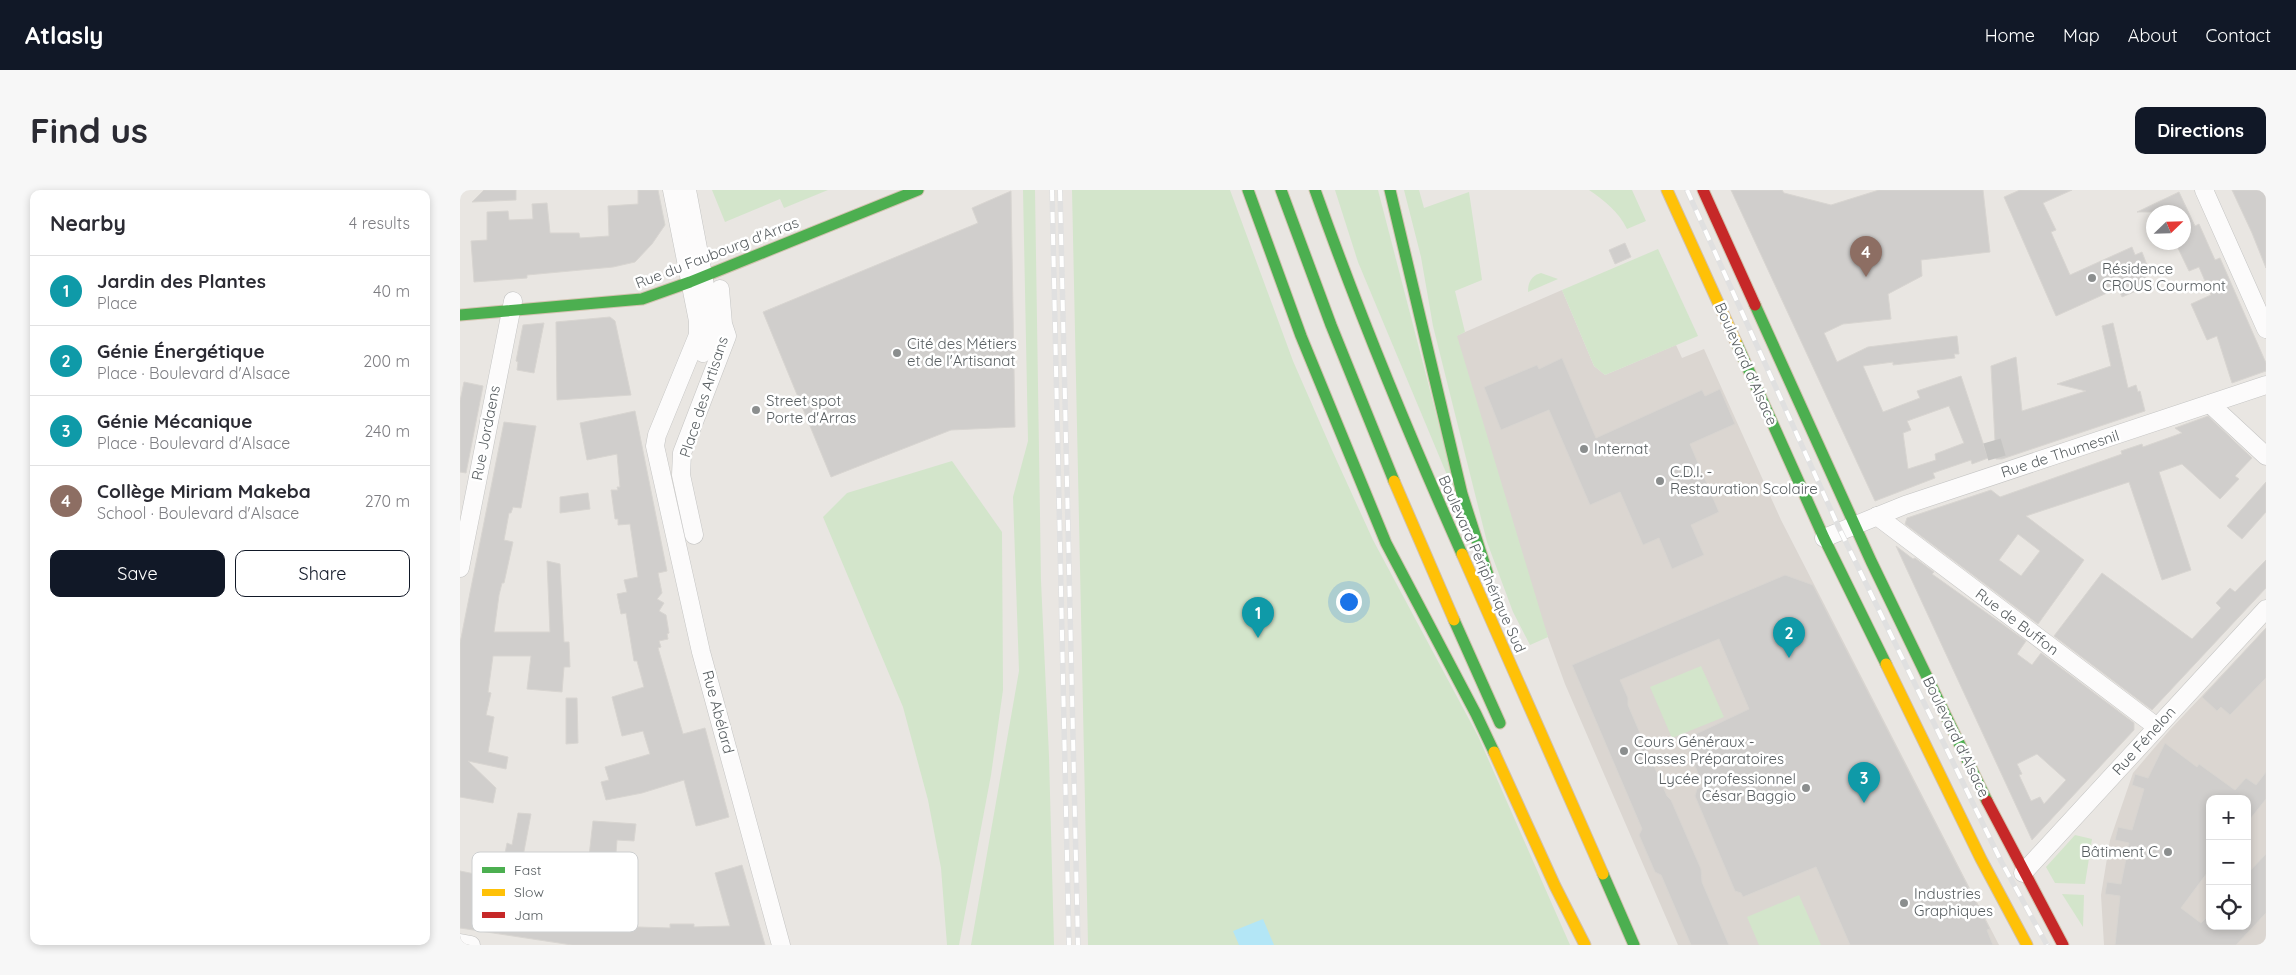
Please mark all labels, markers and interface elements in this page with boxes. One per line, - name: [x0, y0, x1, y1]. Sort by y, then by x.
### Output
- text: Atlasly: [25, 20, 103, 50]
- text: Home: [1985, 24, 2035, 47]
- text: Map: [2063, 24, 2100, 47]
- text: About: [2128, 24, 2178, 47]
- text: Contact: [2206, 24, 2271, 47]
- button: Directions: [2135, 107, 2266, 154]
- text: Find us: [30, 108, 148, 152]
- north arrow: [2146, 205, 2191, 250]
- text: Nearby: [50, 210, 126, 236]
- text: 4 results: [349, 213, 410, 233]
- street label: Rue du Faubourg d'Arras: [632, 213, 801, 292]
- pin: 4: [1850, 236, 1882, 277]
- place label: Résidence CROUS Courmont: [2102, 259, 2226, 295]
- text: Jardin des Plantes: [97, 269, 266, 293]
- marker: Résidence CROUS Courmont: [2086, 272, 2098, 284]
- text: 1: [63, 281, 69, 301]
- text: 40 m: [373, 281, 410, 301]
- text: Place: [97, 293, 137, 313]
- street label: Boulevard d'Alsace: [1711, 299, 1782, 428]
- street label: Place des Artisans: [675, 334, 732, 460]
- place label: Cité des Métiers et de l'Artisanat: [907, 334, 1017, 370]
- text: Génie Énergétique: [97, 339, 265, 363]
- marker: Cité des Métiers et de l'Artisanat: [891, 347, 903, 359]
- text: 2: [61, 351, 71, 371]
- text: 200 m: [363, 351, 410, 371]
- text: Place · Boulevard d'Alsace: [97, 363, 290, 383]
- street label: Rue Jordaens: [467, 384, 504, 482]
- place label: Street spot Porte d'Arras: [766, 391, 856, 427]
- marker: Street spot Porte d'Arras: [750, 404, 762, 416]
- text: Génie Mécanique: [97, 409, 252, 433]
- text: 3: [62, 421, 70, 441]
- text: 240 m: [364, 421, 410, 441]
- street label: Rue de Thumesnil: [1998, 425, 2121, 482]
- text: Place · Boulevard d'Alsace: [97, 433, 290, 453]
- place label: Internat: [1594, 439, 1649, 458]
- marker: Internat: [1578, 443, 1590, 455]
- place label: C.D.I. - Restauration Scolaire: [1670, 462, 1818, 498]
- street label: Boulevard Périphérique Sud: [1435, 472, 1530, 655]
- marker: C.D.I. - Restauration Scolaire: [1654, 475, 1666, 487]
- text: Collège Miriam Makeba: [97, 479, 311, 503]
- text: 4: [61, 491, 71, 511]
- text: 270 m: [365, 491, 410, 511]
- text: School · Boulevard d'Alsace: [97, 503, 299, 523]
- button: Save: [50, 550, 225, 597]
- button: Share: [235, 550, 410, 597]
- street label: Rue de Buffon: [1972, 584, 2063, 659]
- your location: [1336, 589, 1362, 615]
- pin: 1: [1242, 597, 1274, 638]
- pin: 2: [1773, 617, 1805, 658]
- street label: Rue Abélard: [698, 668, 739, 756]
- street label: Boulevard d'Alsace: [1919, 673, 1994, 800]
- street label: Rue Fénelon: [2108, 702, 2179, 779]
- place label: Cours Généraux - Classes Préparatoires: [1634, 732, 1784, 768]
- marker: Cours Généraux - Classes Préparatoires: [1618, 745, 1630, 757]
- pin: 3: [1848, 762, 1880, 803]
- place label: Lycée professionnel César Baggio: [1659, 769, 1796, 805]
- marker: Lycée professionnel César Baggio: [1800, 782, 1812, 794]
- map controls: [2206, 795, 2251, 930]
- button: +: [2206, 795, 2251, 840]
- button: −: [2206, 840, 2251, 885]
- place label: Bâtiment C: [2081, 842, 2158, 861]
- marker: Bâtiment C: [2162, 846, 2174, 858]
- legend: [472, 852, 638, 932]
- text: Fast: [514, 861, 542, 879]
- text: Slow: [514, 883, 544, 901]
- place label: Industries Graphiques: [1914, 884, 1993, 920]
- button: locate: [2206, 885, 2251, 930]
- marker: Industries Graphiques: [1898, 897, 1910, 909]
- text: Jam: [514, 906, 543, 924]

